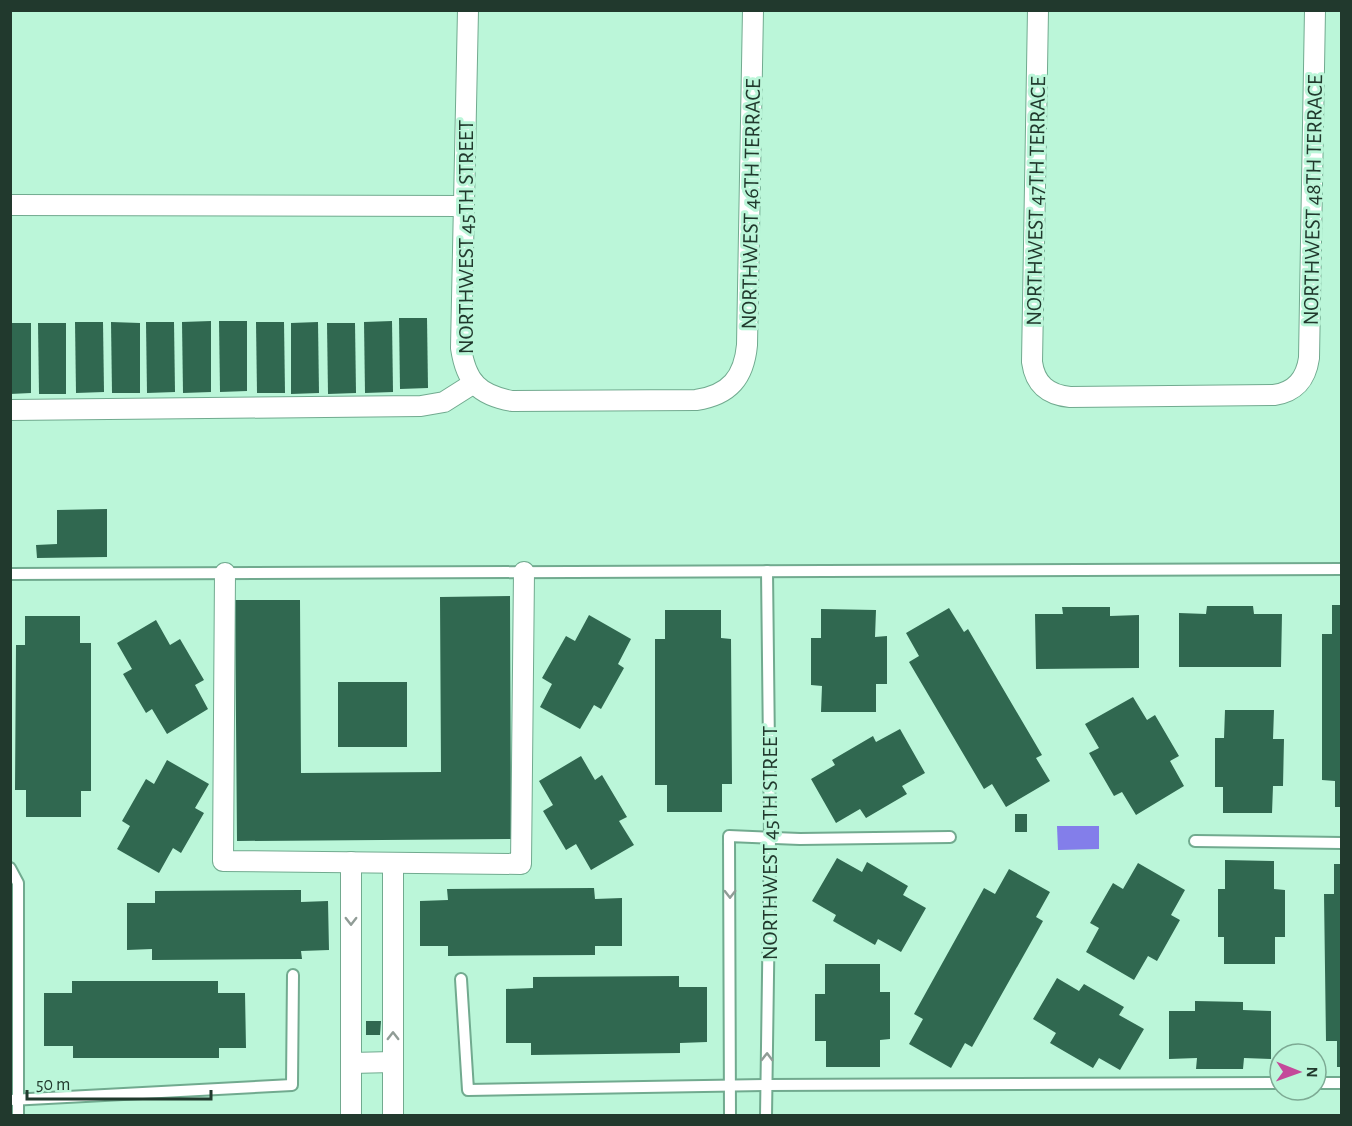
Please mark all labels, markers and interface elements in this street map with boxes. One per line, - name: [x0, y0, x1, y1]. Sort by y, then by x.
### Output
- street label: NORTHWEST 48TH TERRACE: [1300, 74, 1326, 326]
- street label: NORTHWEST 47TH TERRACE: [1023, 76, 1049, 326]
- street label: NORTHWEST 46TH TERRACE: [738, 78, 764, 330]
- street label: NORTHWEST 45TH STREET: [455, 120, 477, 354]
- street label: NORTHWEST 45TH STREET: [759, 726, 781, 960]
- one-way arrow: [724, 890, 736, 899]
- one-way arrow: [345, 916, 357, 925]
- one-way arrow: [387, 1032, 399, 1041]
- north arrow: [1268, 1042, 1328, 1102]
- one-way arrow: [761, 1053, 773, 1062]
- scale bar: [27, 1063, 212, 1101]
- text: N: [1304, 1067, 1320, 1078]
- text: 50 m: [36, 1076, 70, 1094]

